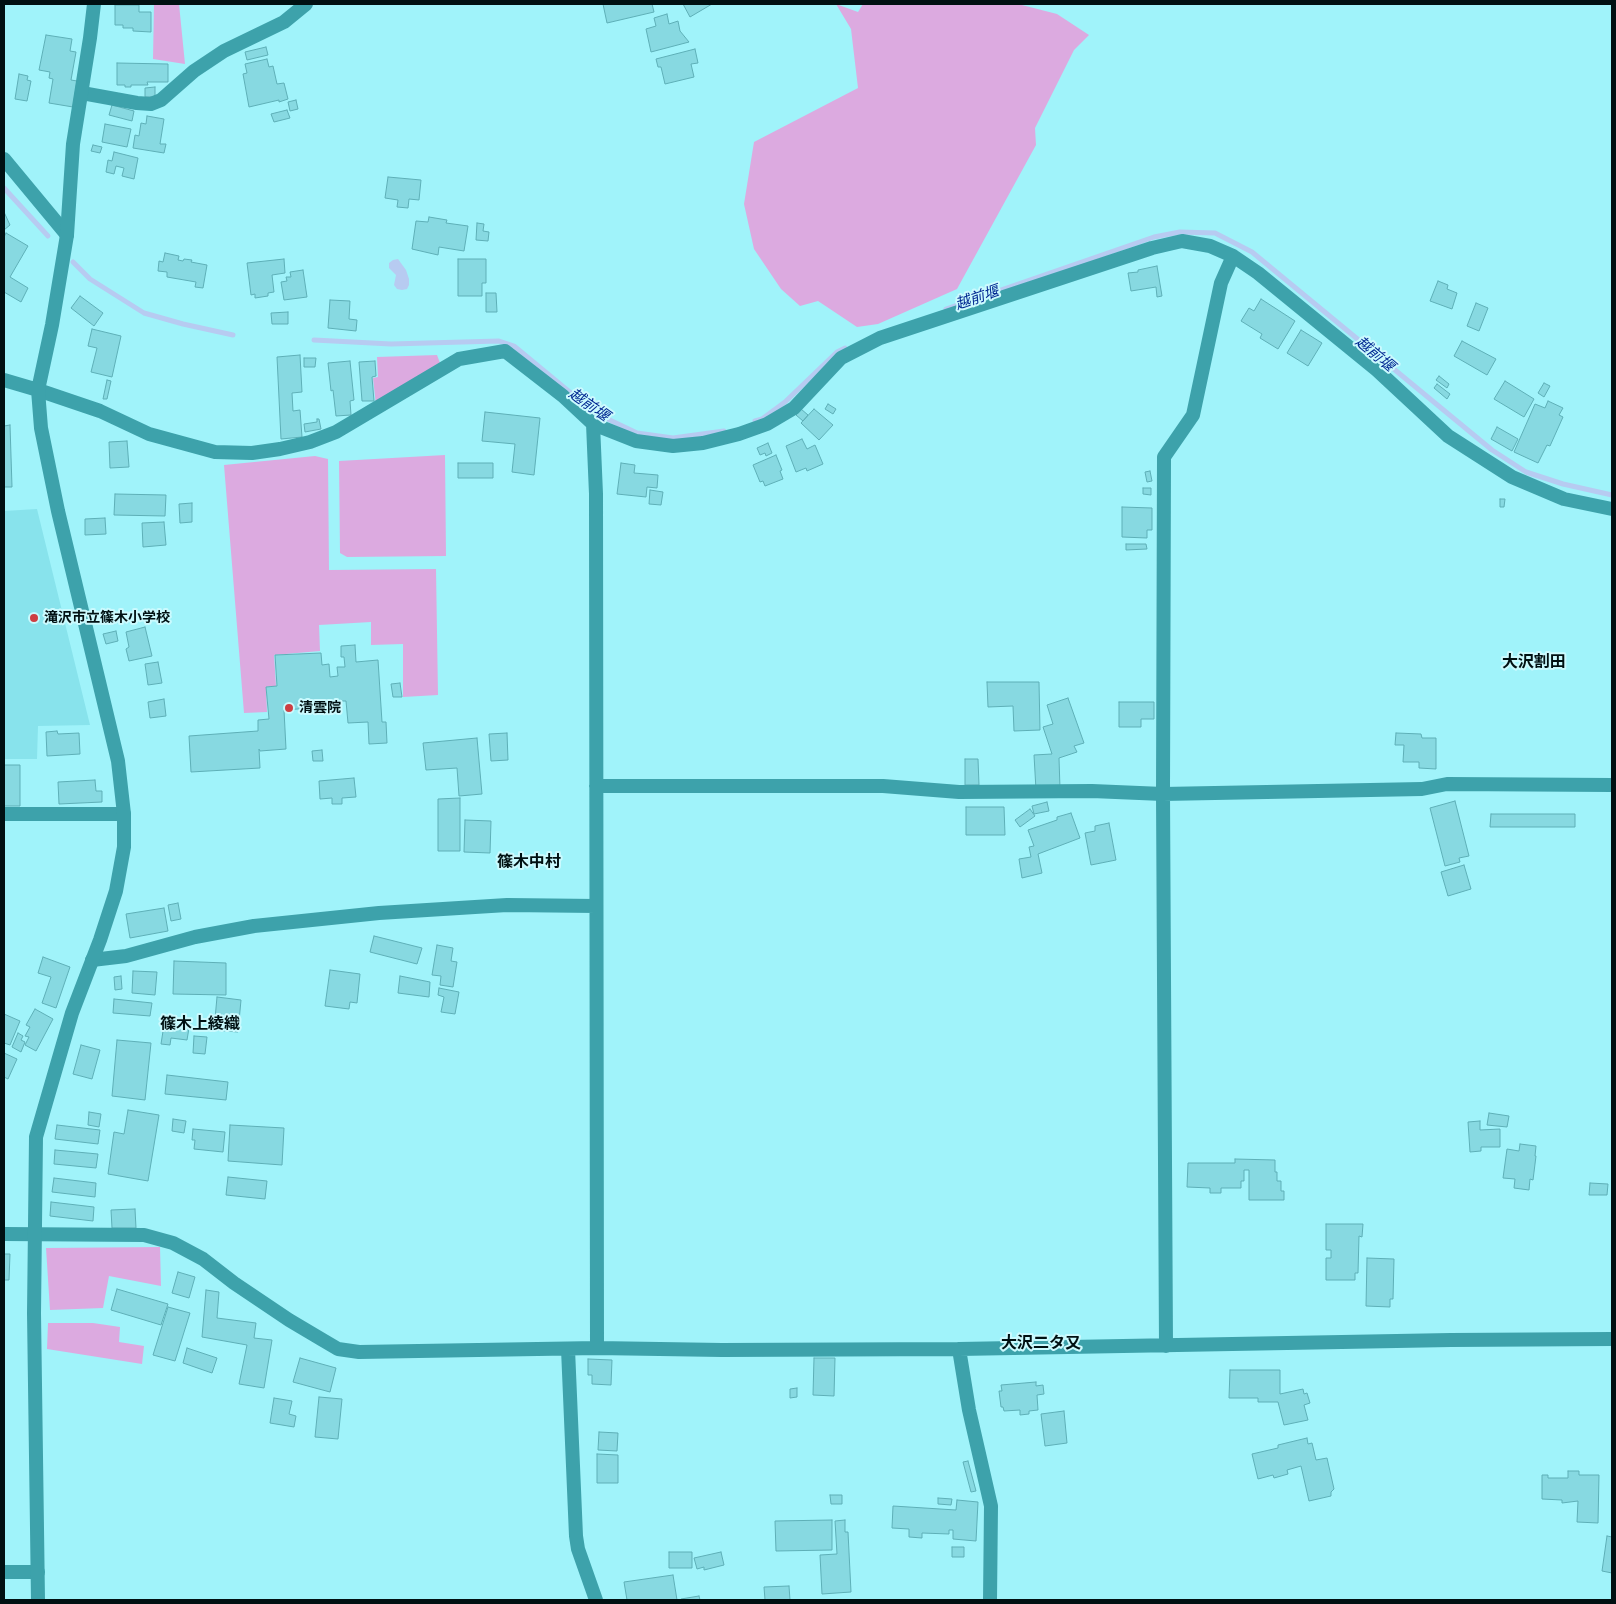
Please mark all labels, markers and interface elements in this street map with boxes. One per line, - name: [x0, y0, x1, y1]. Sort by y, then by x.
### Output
- water label: 越前堰: [953, 282, 1001, 314]
- water label: 越前堰: [1352, 333, 1398, 375]
- water label: 越前堰: [565, 385, 613, 425]
- place label: 滝沢市立篠木小学校: [44, 610, 170, 626]
- marker: 滝沢市立篠木小学校: [28, 612, 40, 624]
- district label: 大沢割田: [1502, 652, 1566, 672]
- place label: 清雲院: [299, 700, 341, 716]
- marker: 清雲院: [283, 702, 295, 714]
- district label: 篠木中村: [497, 852, 561, 872]
- district label: 篠木上綾織: [160, 1014, 240, 1034]
- district label: 大沢二タ又: [1001, 1333, 1081, 1353]

